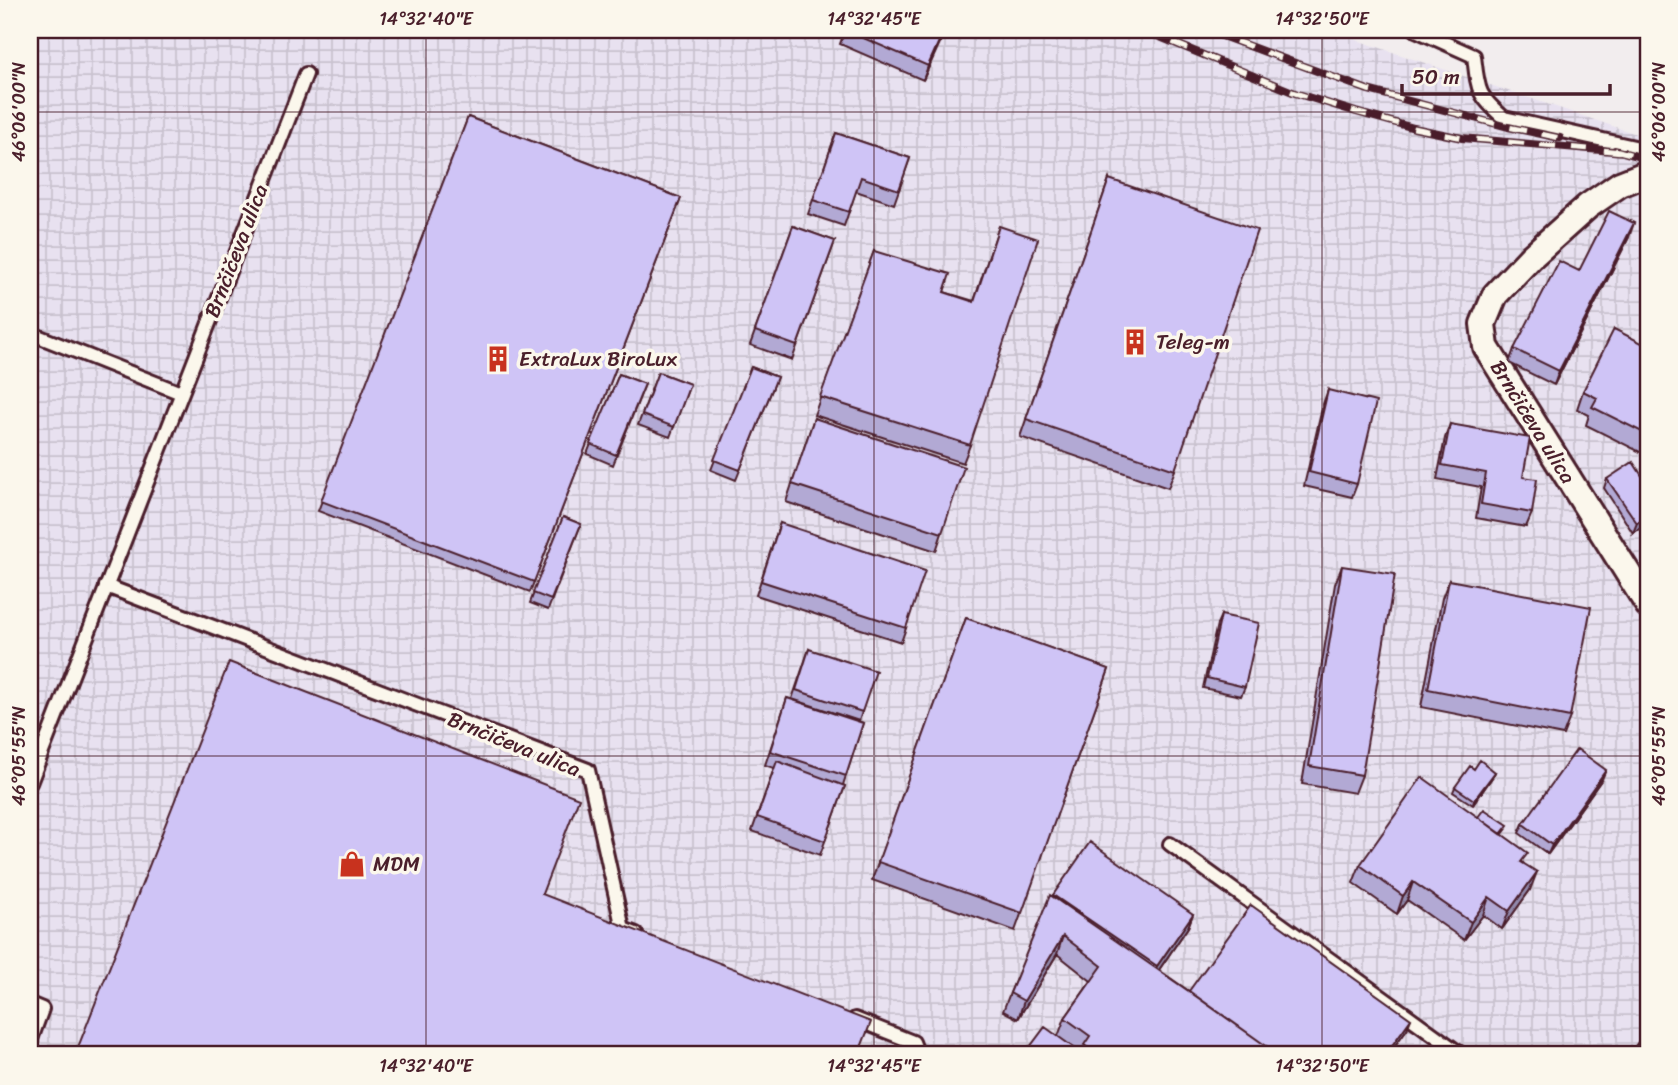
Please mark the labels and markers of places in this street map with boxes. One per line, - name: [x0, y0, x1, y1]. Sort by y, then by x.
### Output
- place label: Teleg-m: [1156, 323, 1230, 361]
- building icon: Teleg-m: [1120, 327, 1150, 357]
- place label: ExtraLux BiroLux: [519, 340, 677, 378]
- building icon: ExtraLux BiroLux: [483, 344, 513, 374]
- place label: MDM: [373, 845, 420, 883]
- shop icon: MDM: [337, 849, 367, 879]

